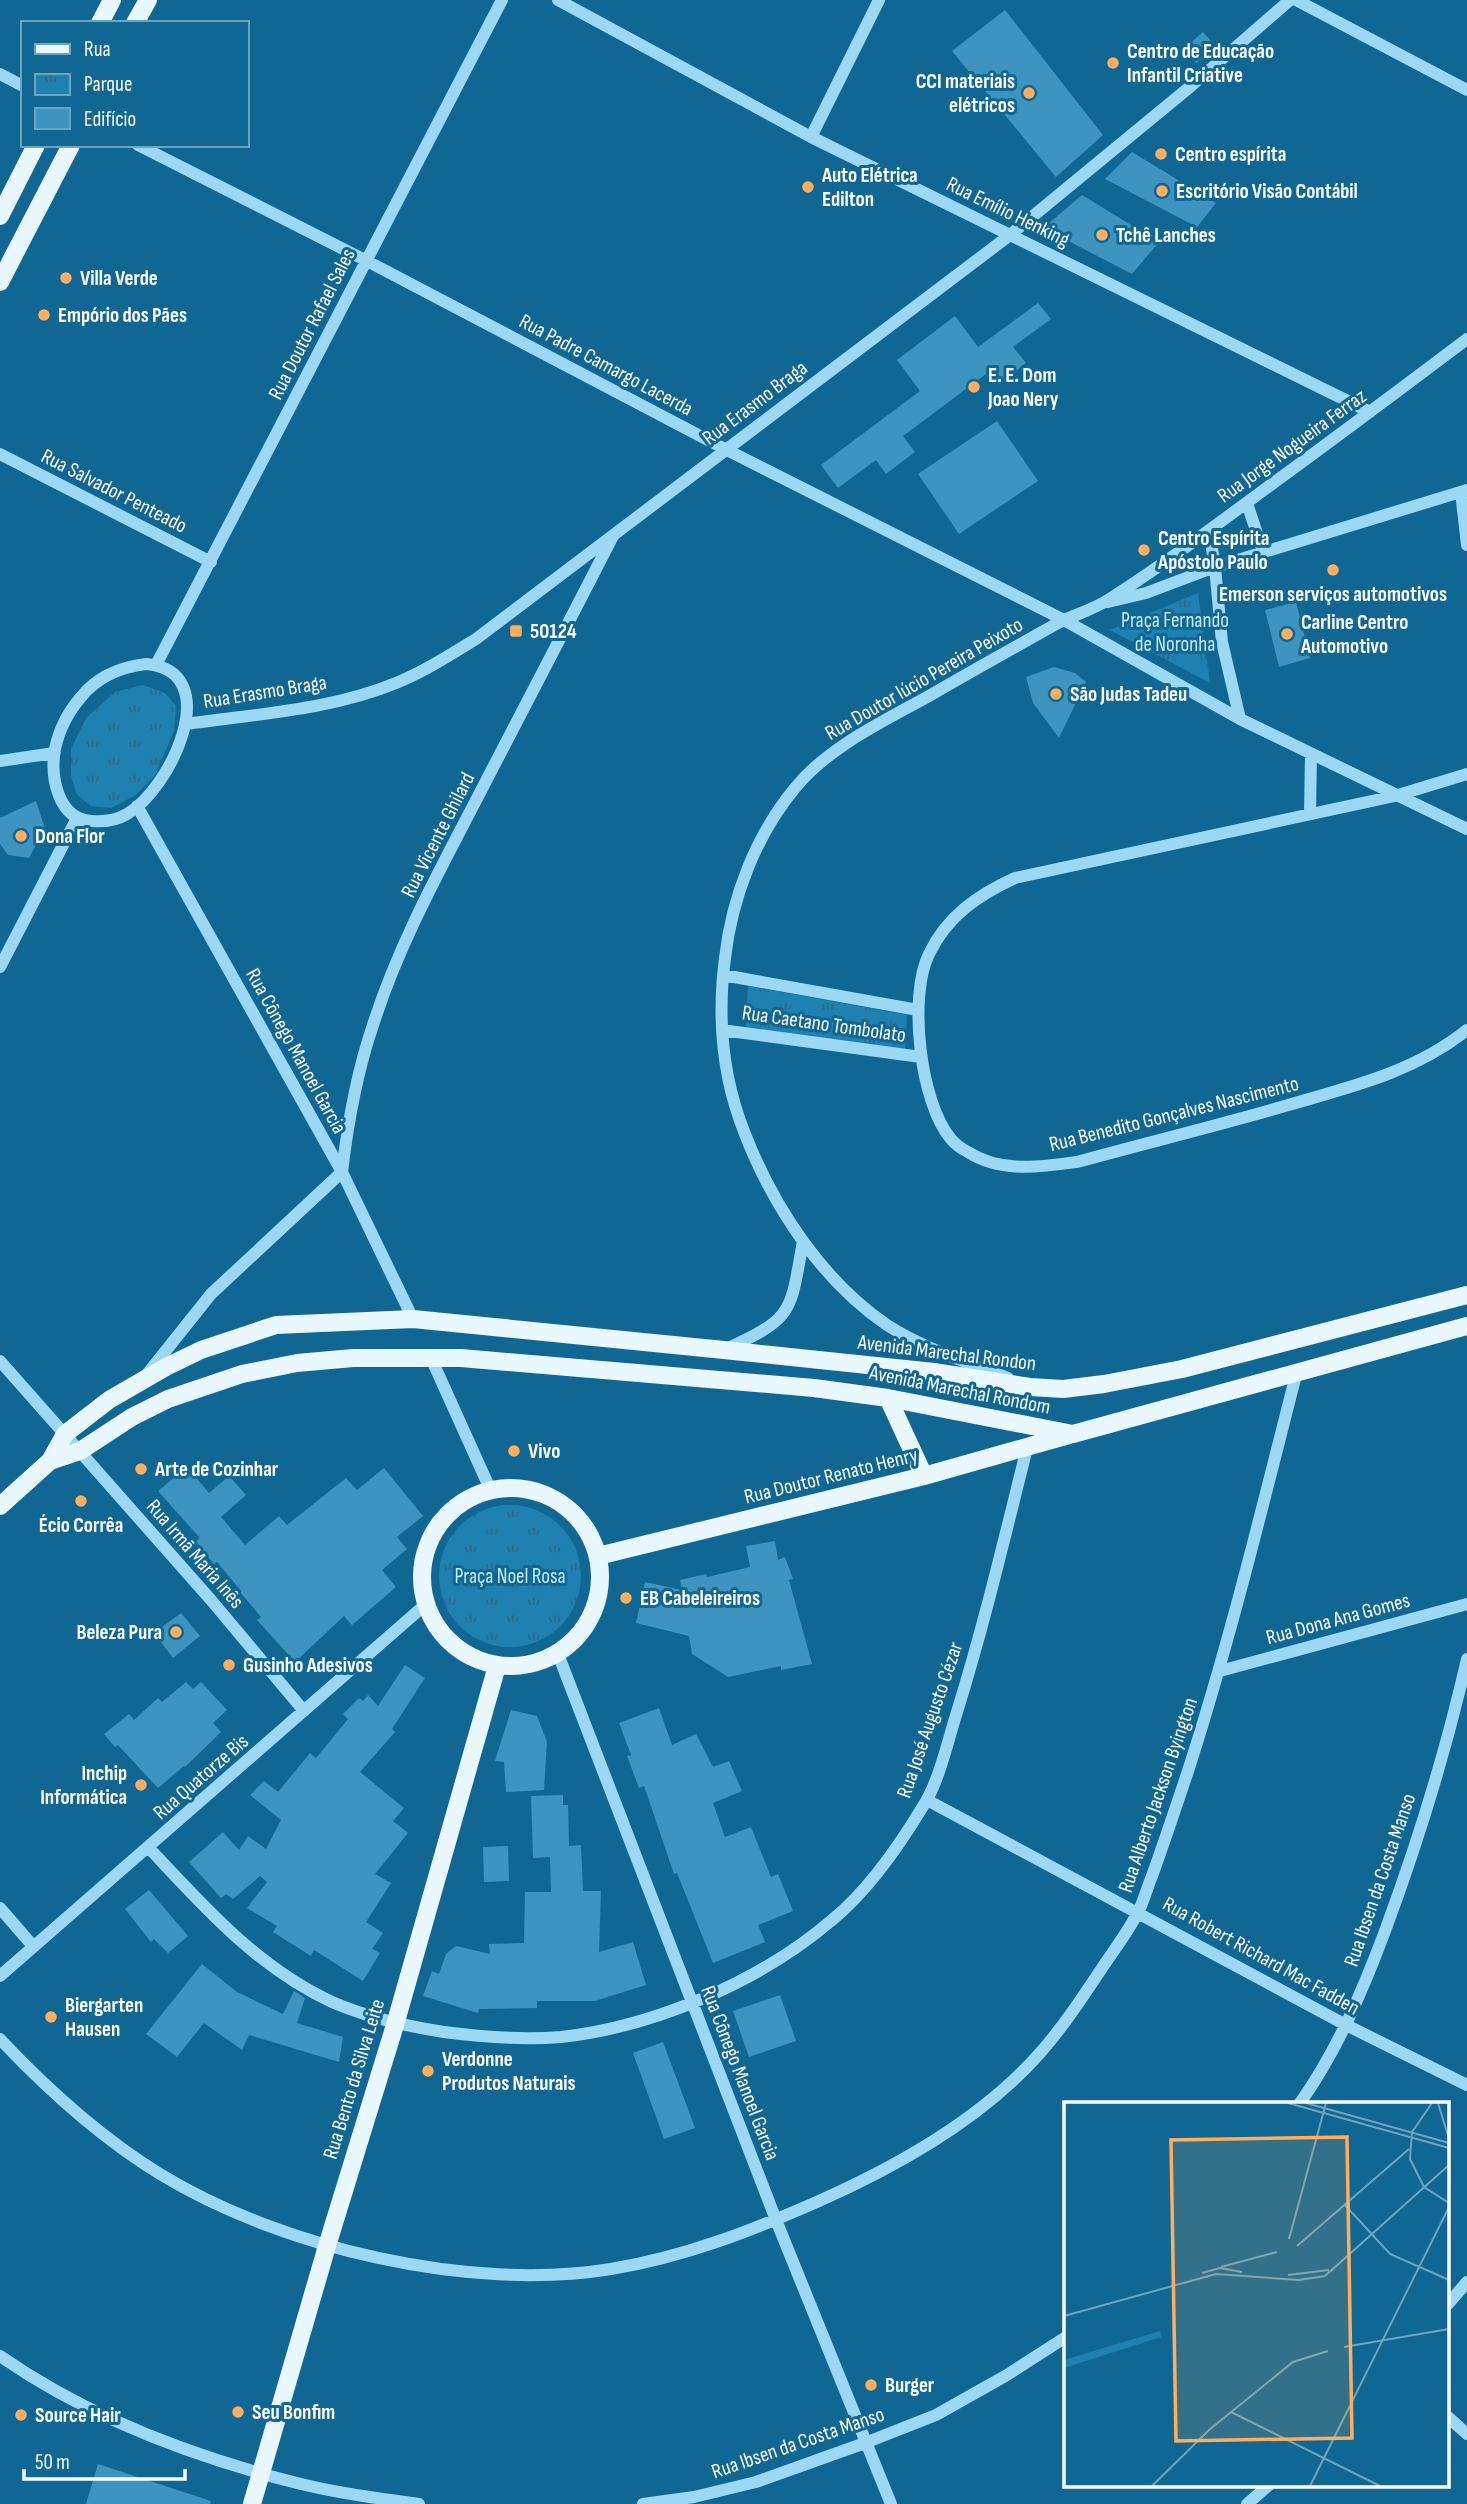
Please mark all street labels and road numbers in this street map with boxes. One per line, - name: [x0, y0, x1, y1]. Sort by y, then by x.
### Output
- street label: Rua Emílio Henking: [942, 171, 1074, 253]
- street label: Rua Doutor Rafael Sales: [263, 244, 361, 404]
- street label: Rua Padre Camargo Lacerda: [515, 309, 697, 421]
- street label: Rua Erasmo Braga: [698, 355, 812, 451]
- street label: Rua Jorge Nogueira Ferraz: [1213, 383, 1372, 508]
- street label: Rua Salvador Penteado: [37, 443, 191, 539]
- street label: Rua Doutor lúcio Pereira Peixoto: [821, 612, 1027, 746]
- street label: Rua Erasmo Braga: [201, 670, 329, 714]
- street label: Rua Vicente Ghilard: [396, 768, 480, 902]
- street label: Rua Cônego Manoel Garcia: [240, 964, 352, 1138]
- street label: Rua Caetano Tombolato: [740, 1000, 908, 1048]
- street label: Rua Benedito Gonçalves Nascimento: [1047, 1071, 1301, 1157]
- street label: Avenida Marechal Rondon: [856, 1330, 1037, 1376]
- street label: Avenida Marechal Rondom: [866, 1360, 1053, 1420]
- street label: Rua Doutor Renato Henry: [742, 1442, 920, 1510]
- street label: Rua Irmã Maria Inês: [141, 1494, 249, 1614]
- street label: Rua Dona Ana Gomes: [1263, 1588, 1413, 1650]
- street label: Rua José Augusto Cézar: [892, 1639, 968, 1801]
- street label: Rua Alberto Jackson Byington: [1113, 1694, 1203, 1896]
- street label: Rua Quatorze Bis: [148, 1729, 254, 1825]
- street label: Rua Ibsen da Costa Manso: [1339, 1790, 1421, 1970]
- street label: Rua Robert Richard Mac Fadden: [1158, 1891, 1364, 2021]
- street label: Rua Cônego Manoel Garcia: [695, 1982, 785, 2164]
- street label: Rua Bento da Silva Leite: [318, 1996, 390, 2162]
- street label: Rua Ibsen da Costa Manso: [708, 2402, 888, 2484]

